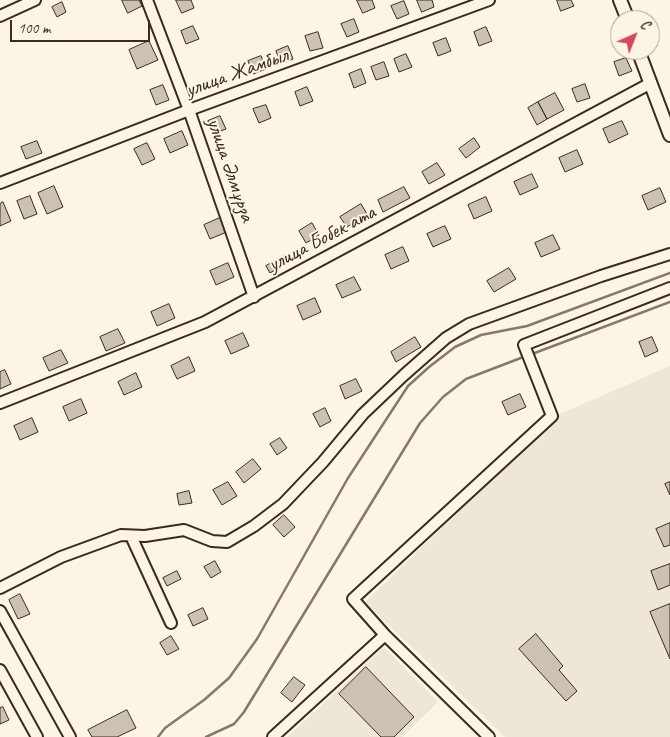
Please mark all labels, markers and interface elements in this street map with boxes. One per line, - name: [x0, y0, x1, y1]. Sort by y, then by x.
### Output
- scale bar: [12, 10, 152, 42]
- north arrow: [610, 10, 660, 60]
- text: С: [637, 16, 653, 33]
- text: 100 m: [18, 19, 50, 38]
- street label: улица Жамбыл: [182, 43, 292, 103]
- street label: улица Әлмұрза: [200, 115, 260, 225]
- street label: улица Бобек ата: [264, 200, 380, 278]

